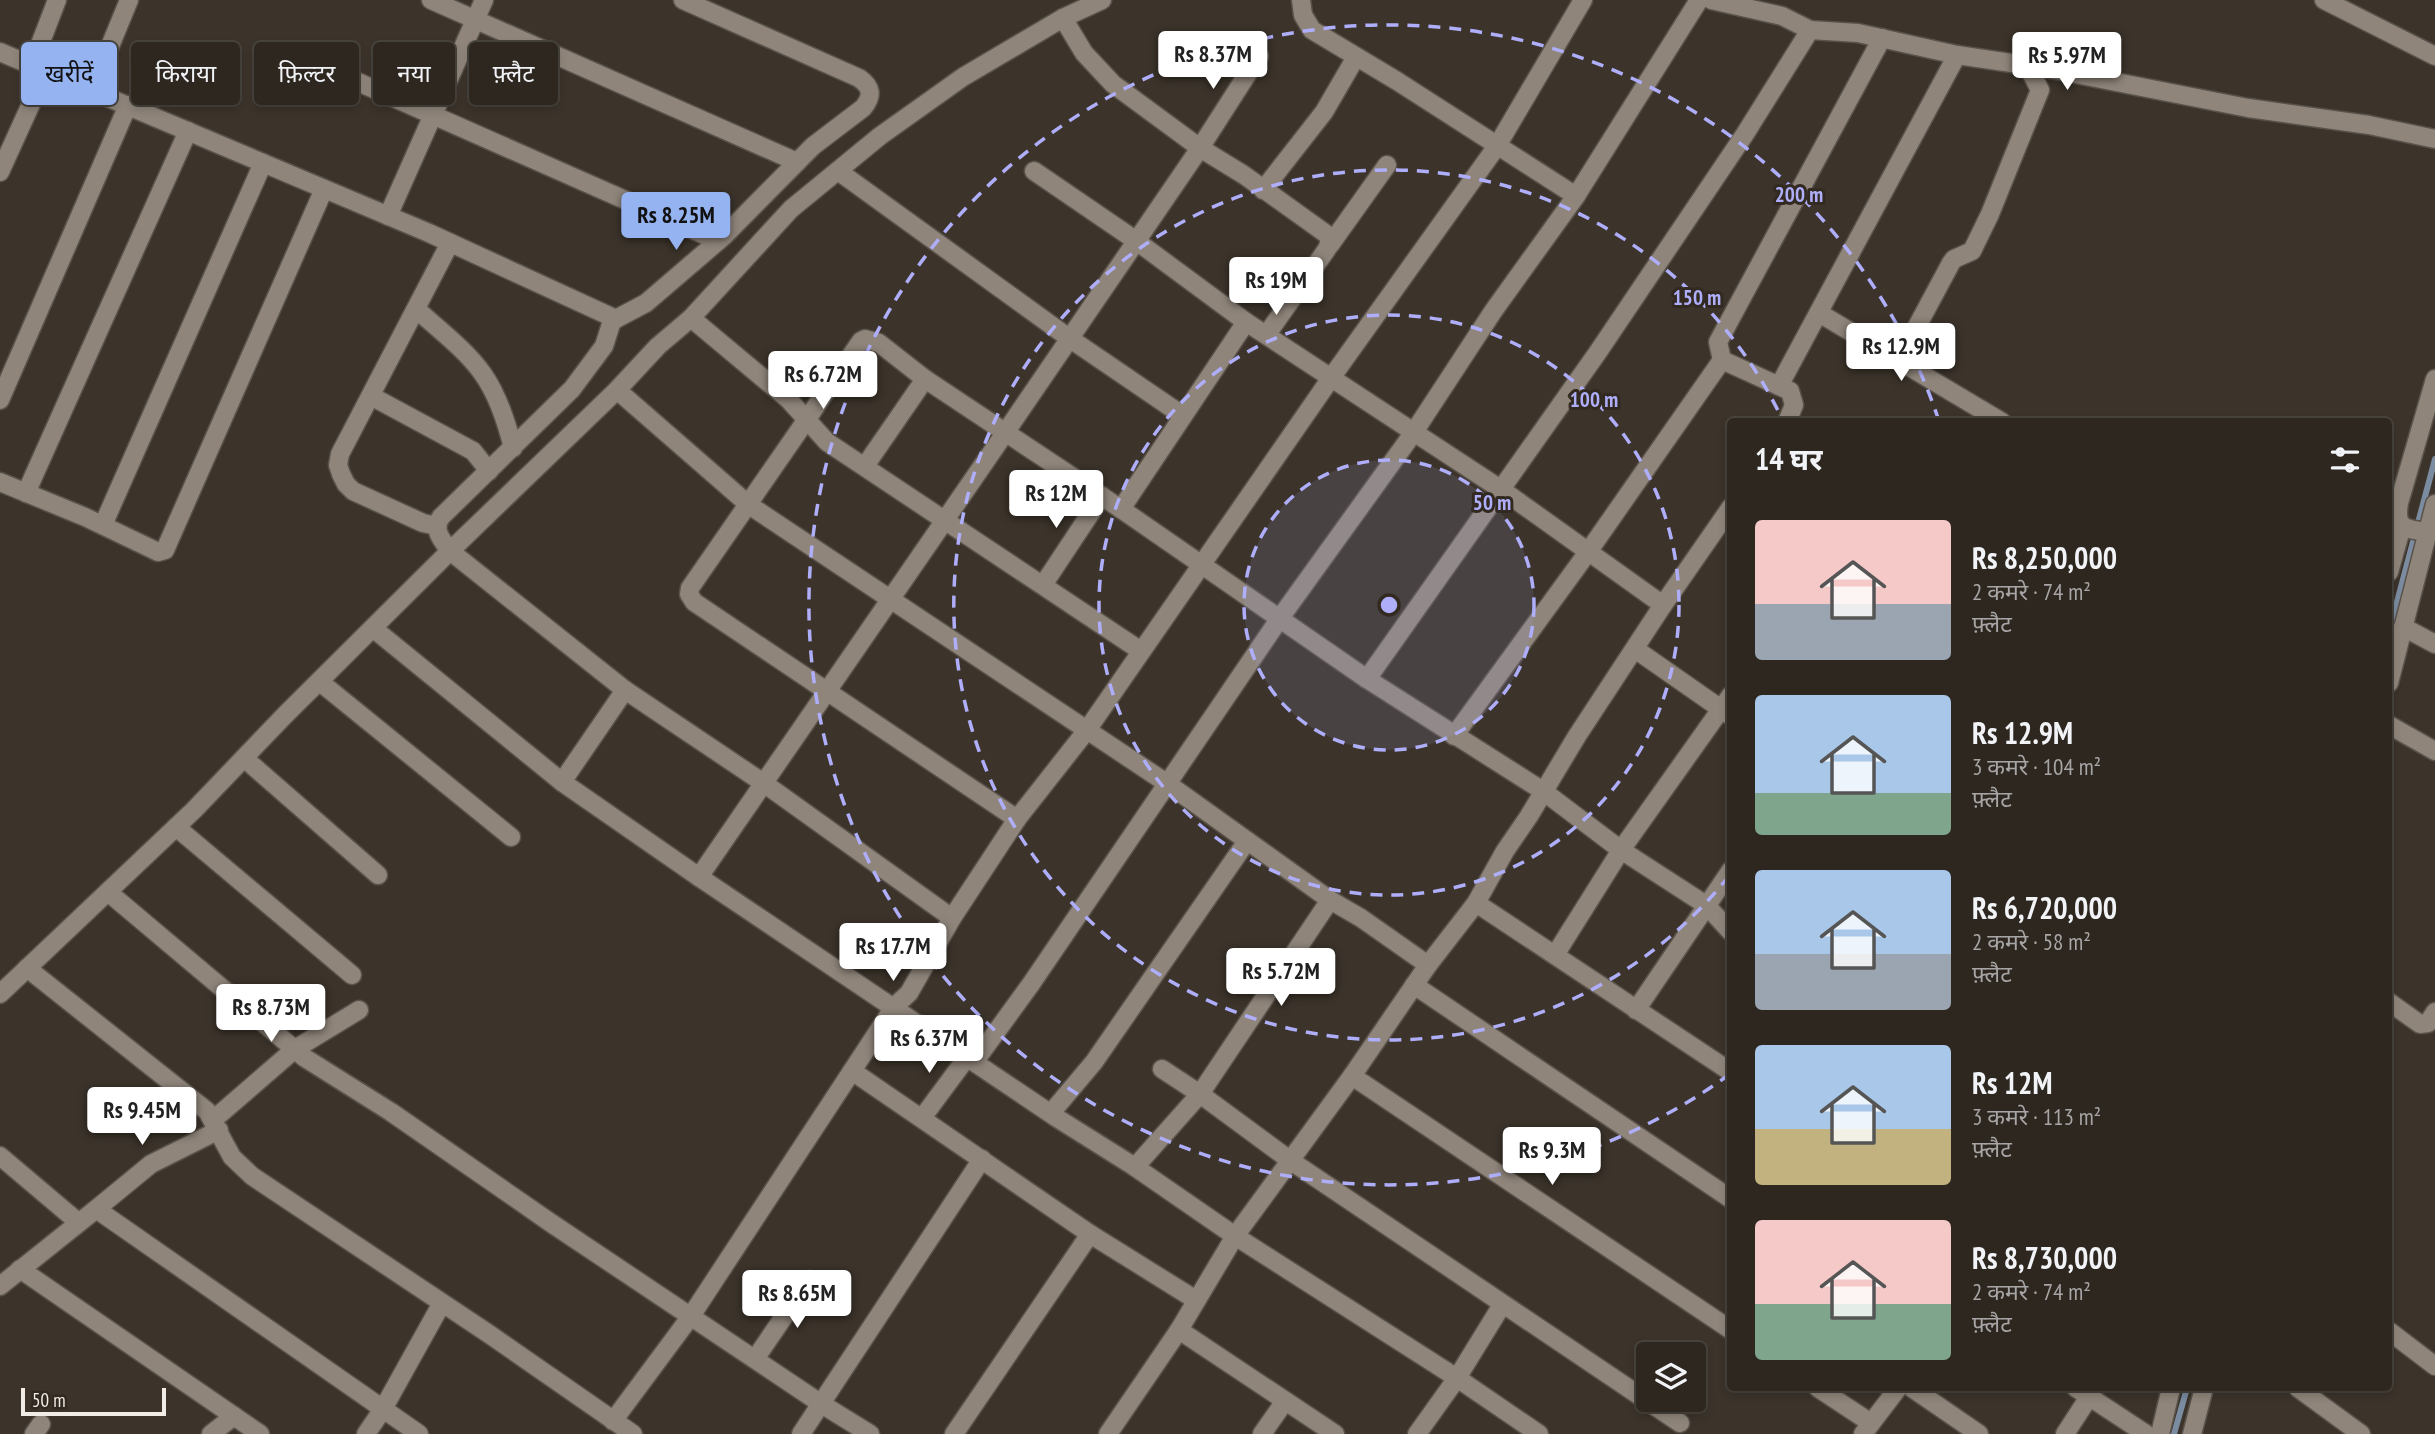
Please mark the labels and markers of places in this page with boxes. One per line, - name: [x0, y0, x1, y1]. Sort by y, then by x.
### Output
- pin: Rs 8.37M: [1141, 32, 1285, 91]
- pin: Rs 5.97M: [1995, 32, 2139, 92]
- pin: Rs 8.25M: [604, 192, 748, 252]
- pin: Rs 19M: [1219, 258, 1333, 317]
- pin: Rs 12.9M: [1829, 324, 1973, 383]
- pin: Rs 6.72M: [751, 352, 895, 411]
- pin: Rs 12M: [999, 470, 1113, 530]
- centre of rings: [1377, 593, 1401, 617]
- pin: Rs 17.7M: [821, 923, 965, 983]
- pin: Rs 5.72M: [1209, 948, 1353, 1008]
- pin: Rs 8.73M: [199, 984, 343, 1044]
- pin: Rs 6.37M: [857, 1016, 1001, 1075]
- pin: Rs 9.45M: [70, 1088, 214, 1147]
- pin: Rs 9.3M: [1487, 1128, 1617, 1187]
- pin: Rs 8.65M: [725, 1270, 869, 1330]

